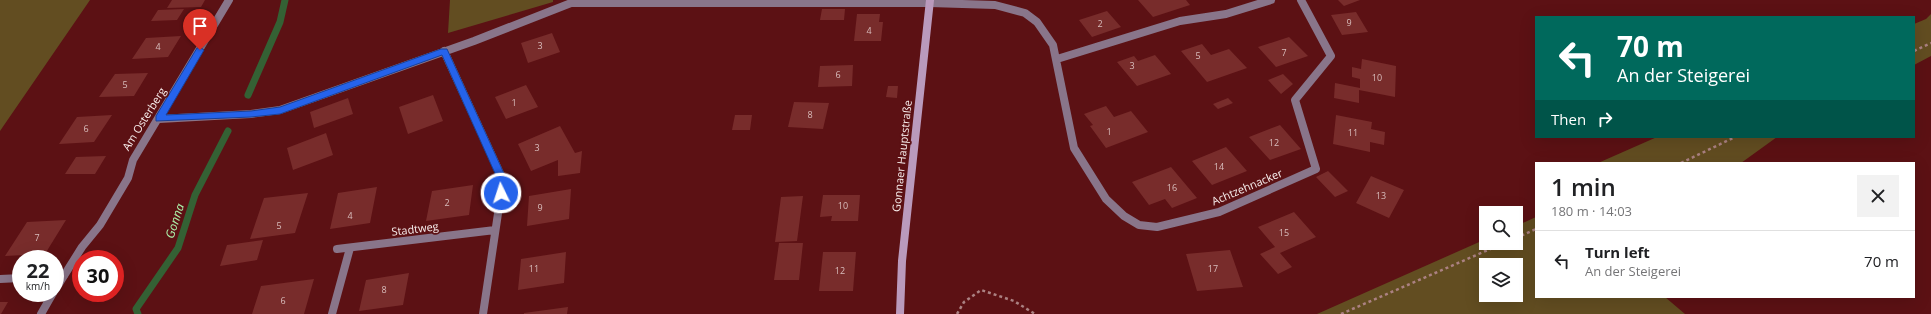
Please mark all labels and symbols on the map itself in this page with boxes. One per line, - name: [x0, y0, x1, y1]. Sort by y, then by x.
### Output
- pin: [183, 9, 217, 50]
- house number: 9: [1346, 16, 1352, 29]
- house number: 2: [1097, 17, 1103, 30]
- house number: 4: [866, 24, 872, 37]
- house number: 3: [537, 39, 543, 52]
- house number: 4: [155, 40, 161, 53]
- house number: 7: [1281, 46, 1287, 59]
- house number: 5: [1195, 49, 1201, 62]
- house number: 3: [1129, 59, 1135, 72]
- house number: 6: [835, 68, 841, 81]
- house number: 10: [1372, 71, 1382, 84]
- house number: 5: [122, 78, 128, 91]
- street label: Am Osterberg: [118, 84, 169, 153]
- house number: 1: [511, 96, 517, 109]
- street label: Gonnaer Hauptstraße: [888, 99, 915, 213]
- house number: 8: [807, 108, 813, 121]
- house number: 6: [83, 122, 89, 135]
- house number: 1: [1106, 125, 1112, 138]
- house number: 11: [1348, 126, 1358, 139]
- house number: 12: [1269, 136, 1279, 149]
- house number: 3: [534, 141, 540, 154]
- house number: 14: [1214, 160, 1224, 173]
- street label: Achtzehnacker: [1209, 165, 1285, 208]
- position arrow: [480, 172, 522, 214]
- house number: 16: [1167, 181, 1177, 194]
- house number: 13: [1376, 189, 1386, 202]
- house number: 2: [444, 196, 450, 209]
- house number: 10: [838, 199, 848, 212]
- water label: Gonna: [161, 201, 188, 240]
- house number: 9: [537, 201, 543, 214]
- house number: 4: [347, 209, 353, 222]
- street label: Stadtweg: [391, 218, 439, 239]
- house number: 5: [276, 219, 282, 232]
- house number: 15: [1279, 226, 1289, 239]
- house number: 7: [34, 231, 40, 244]
- speed limit sign: 30: [72, 250, 124, 302]
- house number: 11: [529, 262, 539, 275]
- house number: 17: [1208, 262, 1218, 275]
- house number: 12: [835, 264, 845, 277]
- house number: 8: [381, 283, 387, 296]
- house number: 6: [280, 294, 286, 307]

